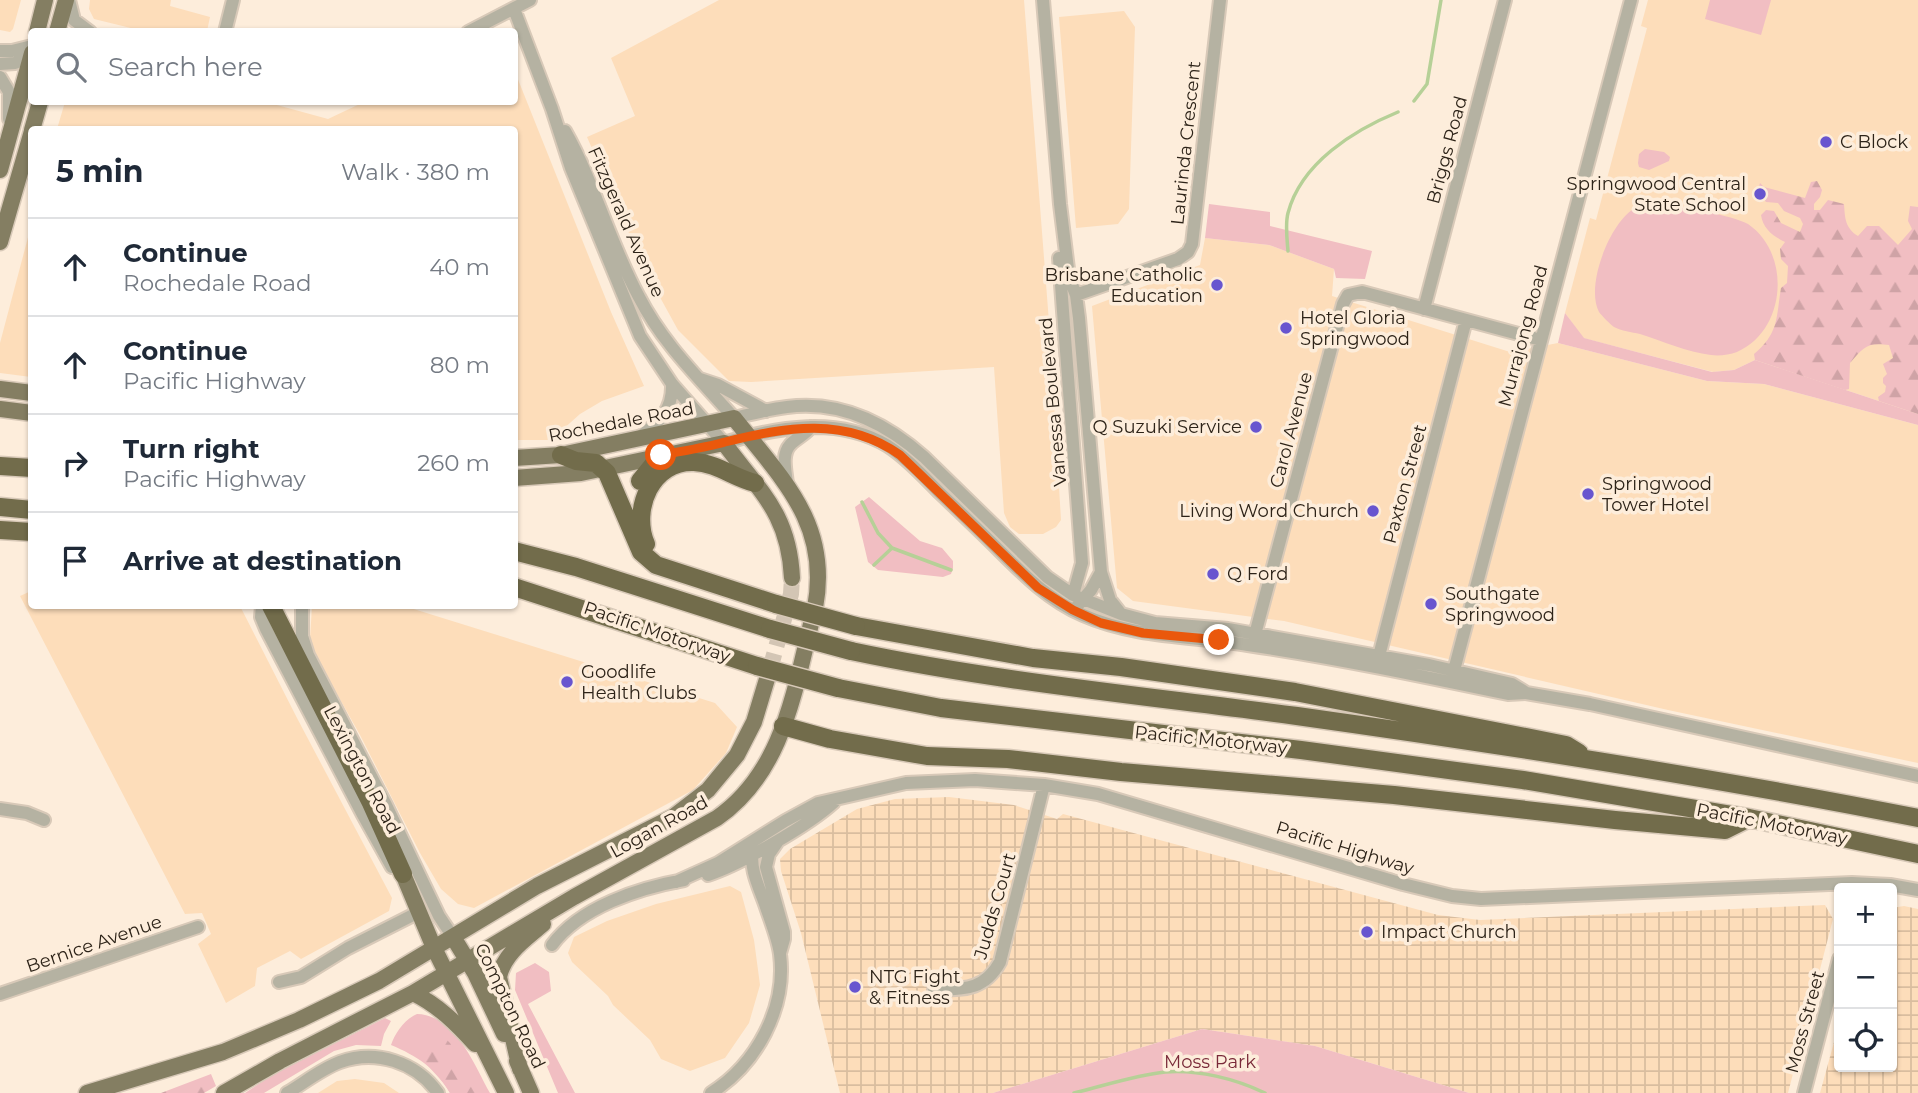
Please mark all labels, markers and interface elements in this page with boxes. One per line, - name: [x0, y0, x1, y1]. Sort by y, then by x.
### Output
- search box: [28, 28, 518, 105]
- icon: search: [52, 48, 90, 86]
- text: Search here: [108, 51, 263, 83]
- street label: Laurinda Crescent: [1166, 60, 1206, 226]
- street label: Briggs Road: [1422, 94, 1472, 206]
- place label: C Block: [1840, 131, 1908, 153]
- marker: C Block: [1818, 134, 1834, 150]
- street label: Fitzgerald Avenue: [583, 143, 669, 301]
- text: 5 min: [56, 153, 144, 190]
- text: Walk · 380 m: [341, 158, 490, 186]
- place label: Springwood Central State School: [1567, 173, 1746, 216]
- marker: Springwood Central State School: [1752, 186, 1768, 202]
- text: Continue: [123, 237, 248, 269]
- icon: ahead: [56, 248, 94, 286]
- text: 40 m: [429, 253, 490, 281]
- street label: Murrajong Road: [1493, 263, 1553, 409]
- place label: Brisbane Catholic Education: [1044, 264, 1203, 307]
- text: Rochedale Road: [123, 269, 312, 297]
- marker: Brisbane Catholic Education: [1209, 277, 1225, 293]
- place label: Hotel Gloria Springwood: [1300, 307, 1410, 350]
- street label: Vanessa Boulevard: [1035, 316, 1071, 488]
- marker: Hotel Gloria Springwood: [1278, 320, 1294, 336]
- text: Continue: [123, 335, 248, 367]
- icon: ahead: [56, 346, 94, 384]
- text: 80 m: [430, 351, 490, 379]
- text: Pacific Highway: [123, 367, 306, 395]
- street label: Carol Avenue: [1265, 370, 1317, 490]
- street label: Rochedale Road: [546, 397, 696, 447]
- place label: Q Suzuki Service: [1093, 416, 1242, 438]
- marker: Q Suzuki Service: [1248, 419, 1264, 435]
- street label: Paxton Street: [1379, 422, 1431, 546]
- text: Turn right: [123, 433, 259, 465]
- route start: [645, 439, 676, 470]
- icon: right: [56, 444, 94, 482]
- text: 260 m: [417, 449, 490, 477]
- text: Pacific Highway: [123, 465, 306, 493]
- place label: Springwood Tower Hotel: [1602, 473, 1712, 516]
- marker: Springwood Tower Hotel: [1580, 486, 1596, 502]
- place label: Living Word Church: [1179, 500, 1359, 522]
- marker: Living Word Church: [1365, 503, 1381, 519]
- icon: arrive: [56, 542, 94, 580]
- text: Arrive at destination: [123, 545, 402, 577]
- place label: Q Ford: [1227, 563, 1288, 585]
- marker: Q Ford: [1205, 566, 1221, 582]
- place label: Southgate Springwood: [1445, 583, 1555, 626]
- marker: Southgate Springwood: [1423, 596, 1439, 612]
- street label: Pacific Motorway: [581, 597, 733, 667]
- route end: [1203, 624, 1234, 655]
- place label: Goodlife Health Clubs: [581, 661, 697, 704]
- marker: Goodlife Health Clubs: [559, 674, 575, 690]
- street label: Lexington Road: [319, 702, 405, 838]
- street label: Pacific Motorway: [1134, 721, 1289, 759]
- street label: Logan Road: [606, 791, 712, 863]
- street label: Pacific Motorway: [1695, 799, 1850, 849]
- street label: Pacific Highway: [1273, 817, 1417, 880]
- street label: Judds Court: [969, 850, 1021, 963]
- map controls: [1834, 883, 1897, 1072]
- button: +: [1834, 883, 1897, 946]
- street label: Bernice Avenue: [23, 910, 165, 978]
- place label: Impact Church: [1381, 921, 1517, 943]
- marker: Impact Church: [1359, 924, 1375, 940]
- street label: Compton Road: [470, 940, 550, 1072]
- button: −: [1834, 946, 1897, 1009]
- place label: NTG Fight & Fitness: [869, 966, 960, 1009]
- street label: Moss Street: [1781, 968, 1829, 1076]
- marker: NTG Fight & Fitness: [847, 979, 863, 995]
- button: locate: [1834, 1009, 1897, 1072]
- park label: Moss Park: [1164, 1051, 1256, 1073]

